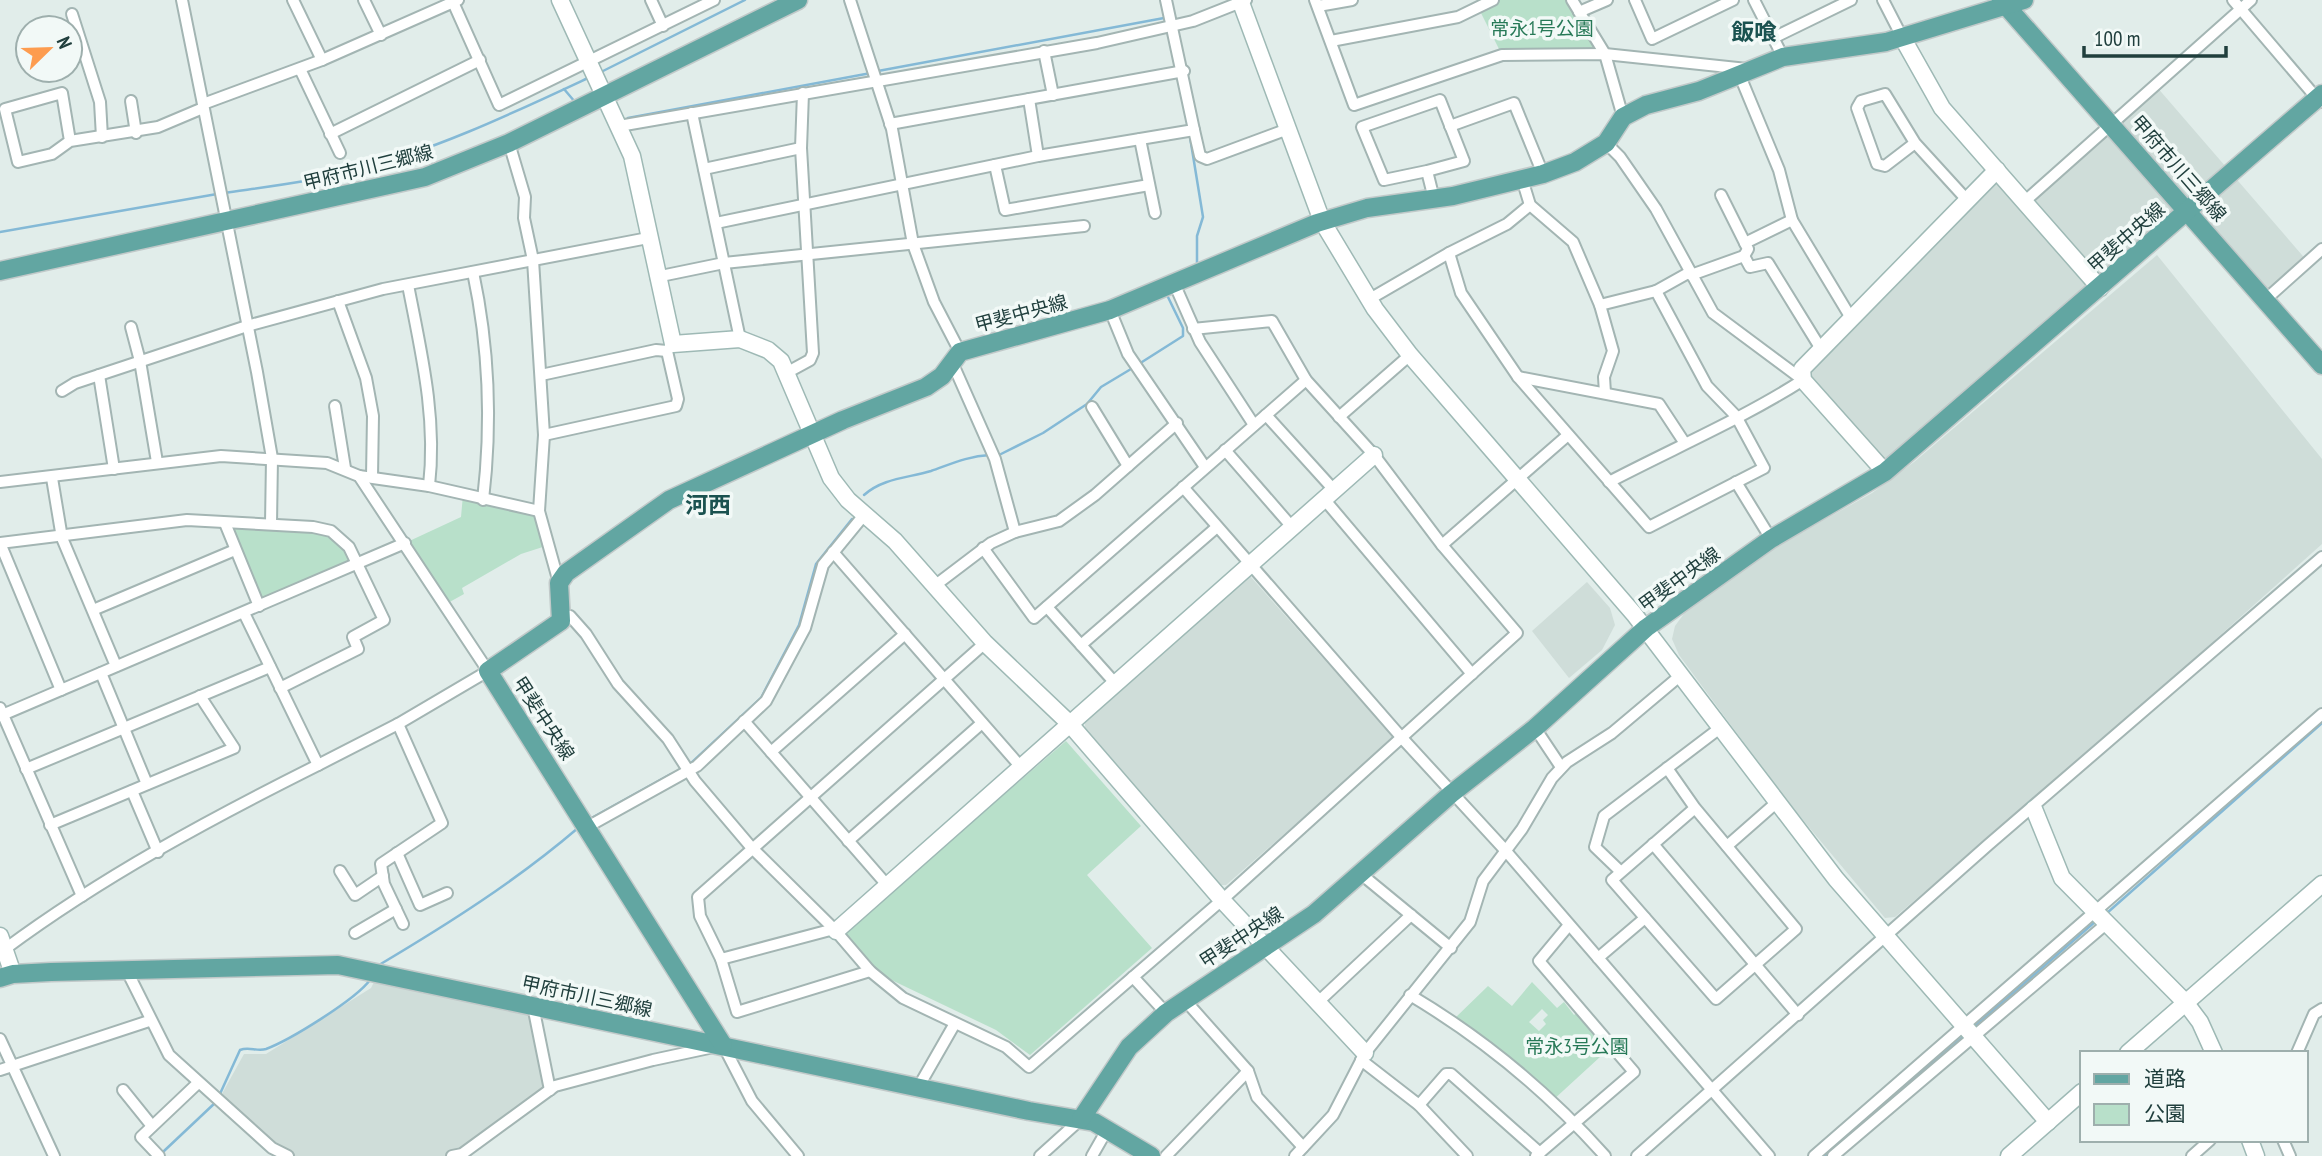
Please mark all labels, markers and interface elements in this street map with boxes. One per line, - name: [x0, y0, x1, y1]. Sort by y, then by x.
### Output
- north arrow: [14, 14, 84, 84]
- scale bar: [2084, 14, 2226, 58]
- park label: 常永1号公園: [1490, 16, 1594, 40]
- district label: 飯喰: [1731, 17, 1777, 46]
- text: 100 m: [2094, 25, 2140, 52]
- text: N: [52, 33, 78, 52]
- street label: 甲府市川三郷線: [2126, 110, 2232, 226]
- street label: 甲府市川三郷線: [301, 139, 435, 195]
- street label: 甲斐中央線: [2082, 197, 2170, 277]
- street label: 甲斐中央線: [972, 289, 1070, 337]
- district label: 河西: [685, 490, 731, 519]
- street label: 甲斐中央線: [1634, 541, 1724, 617]
- street label: 甲斐中央線: [508, 672, 580, 764]
- street label: 甲斐中央線: [1195, 901, 1287, 973]
- street label: 甲府市川三郷線: [519, 970, 655, 1022]
- park label: 常永3号公園: [1525, 1034, 1629, 1058]
- legend: [2080, 1051, 2308, 1142]
- text: 道路: [2144, 1065, 2186, 1092]
- text: 公園: [2144, 1100, 2186, 1127]

